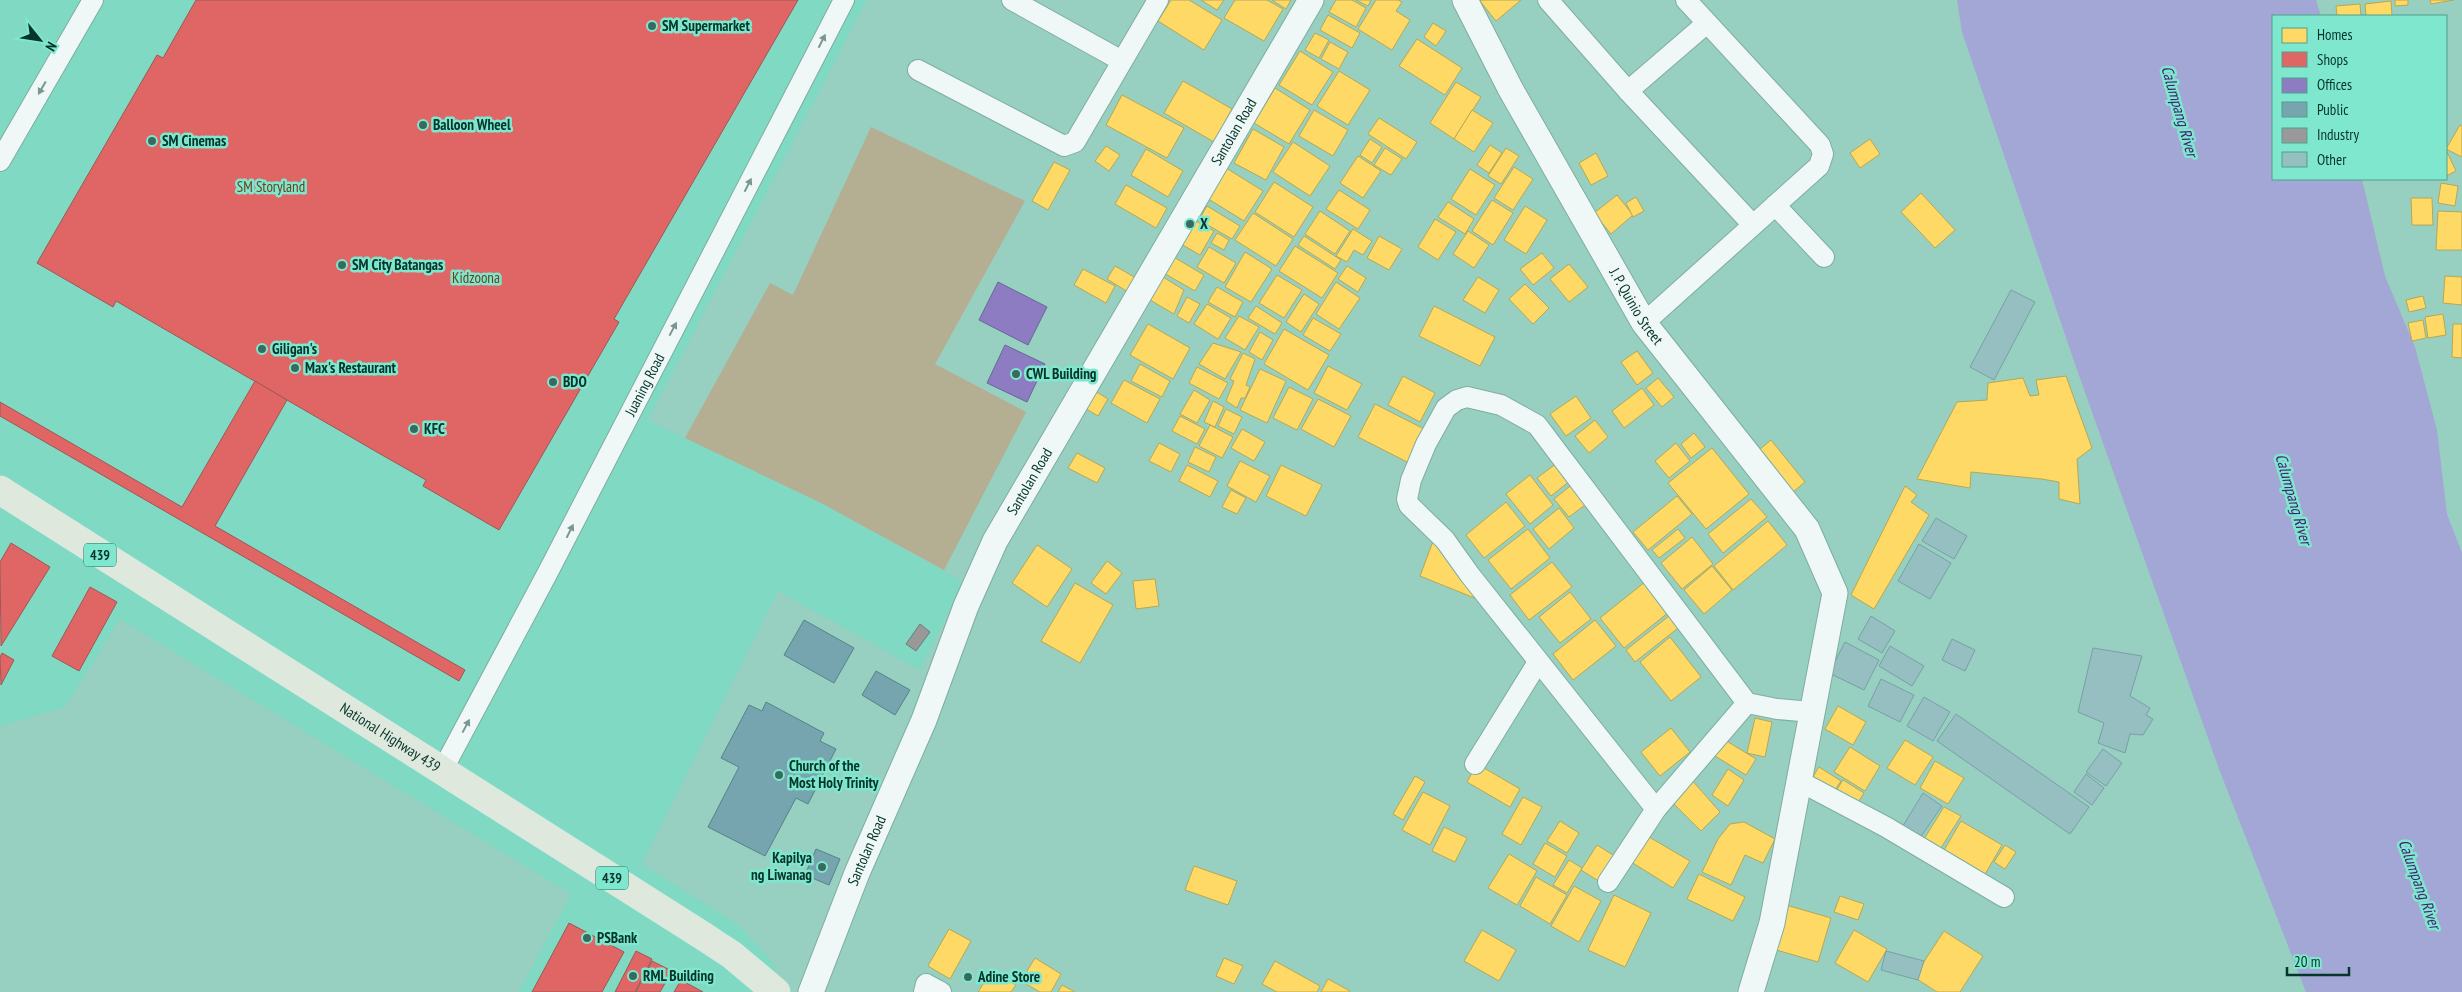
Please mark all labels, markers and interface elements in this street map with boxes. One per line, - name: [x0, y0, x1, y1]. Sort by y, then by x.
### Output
- north arrow: [15, 15, 65, 65]
- legend: [2272, 15, 2447, 180]
- place label: SM Supermarket: [662, 16, 750, 35]
- marker: SM Supermarket: [646, 20, 658, 32]
- text: Homes: [2317, 25, 2353, 44]
- one-way arrow: [818, 34, 826, 48]
- text: N: [42, 39, 61, 54]
- text: Shops: [2317, 50, 2348, 69]
- water label: Calumpang River: [2157, 63, 2203, 161]
- text: Offices: [2317, 75, 2352, 94]
- one-way arrow: [38, 81, 47, 94]
- street label: Santolan Road: [1207, 95, 1260, 169]
- text: Public: [2317, 100, 2349, 119]
- place label: Balloon Wheel: [433, 115, 511, 134]
- marker: Balloon Wheel: [417, 119, 429, 131]
- text: Industry: [2317, 125, 2359, 144]
- place label: SM Cinemas: [162, 131, 226, 150]
- marker: SM Cinemas: [146, 135, 158, 147]
- text: Other: [2317, 150, 2347, 169]
- park label: SM Storyland: [237, 177, 305, 196]
- one-way arrow: [744, 178, 752, 193]
- place label: X: [1200, 214, 1208, 233]
- marker: X: [1184, 218, 1196, 230]
- place label: SM City Batangas: [352, 255, 443, 274]
- marker: SM City Batangas: [336, 259, 348, 271]
- street label: J. P. Quinio Street: [1605, 263, 1668, 348]
- park label: Kidzoona: [452, 268, 500, 287]
- one-way arrow: [669, 322, 677, 337]
- place label: Giligan's: [272, 339, 317, 358]
- marker: Giligan's: [256, 343, 268, 355]
- street label: Juaning Road: [620, 350, 668, 420]
- place label: Max's Restaurant: [305, 358, 397, 377]
- marker: Max's Restaurant: [289, 362, 301, 374]
- place label: CWL Building: [1026, 364, 1097, 383]
- marker: CWL Building: [1010, 368, 1022, 380]
- place label: BDO: [563, 372, 587, 391]
- marker: BDO: [547, 376, 559, 388]
- place label: KFC: [424, 419, 445, 438]
- marker: KFC: [408, 423, 420, 435]
- street label: Santolan Road: [1002, 444, 1056, 518]
- water label: Calumpang River: [2271, 451, 2317, 549]
- one-way arrow: [565, 523, 574, 538]
- road number: 439: [84, 544, 116, 566]
- street label: National Highway 439: [337, 698, 444, 776]
- one-way arrow: [462, 719, 470, 733]
- place label: Church of the Most Holy Trinity: [789, 756, 880, 792]
- marker: Church of the Most Holy Trinity: [773, 769, 785, 781]
- street label: Santolan Road: [843, 813, 890, 888]
- water label: Calumpang River: [2395, 837, 2446, 934]
- place label: Kapilya ng Liwanag: [751, 848, 812, 884]
- marker: Kapilya ng Liwanag: [816, 861, 828, 873]
- road number: 439: [596, 866, 628, 890]
- place label: PSBank: [597, 928, 638, 947]
- marker: PSBank: [581, 932, 593, 944]
- scale bar: [2287, 944, 2350, 976]
- text: 20 m: [2294, 952, 2320, 971]
- place label: RML Building: [643, 966, 714, 985]
- place label: Adine Store: [977, 967, 1040, 986]
- marker: RML Building: [627, 970, 639, 982]
- marker: Adine Store: [962, 971, 974, 983]

